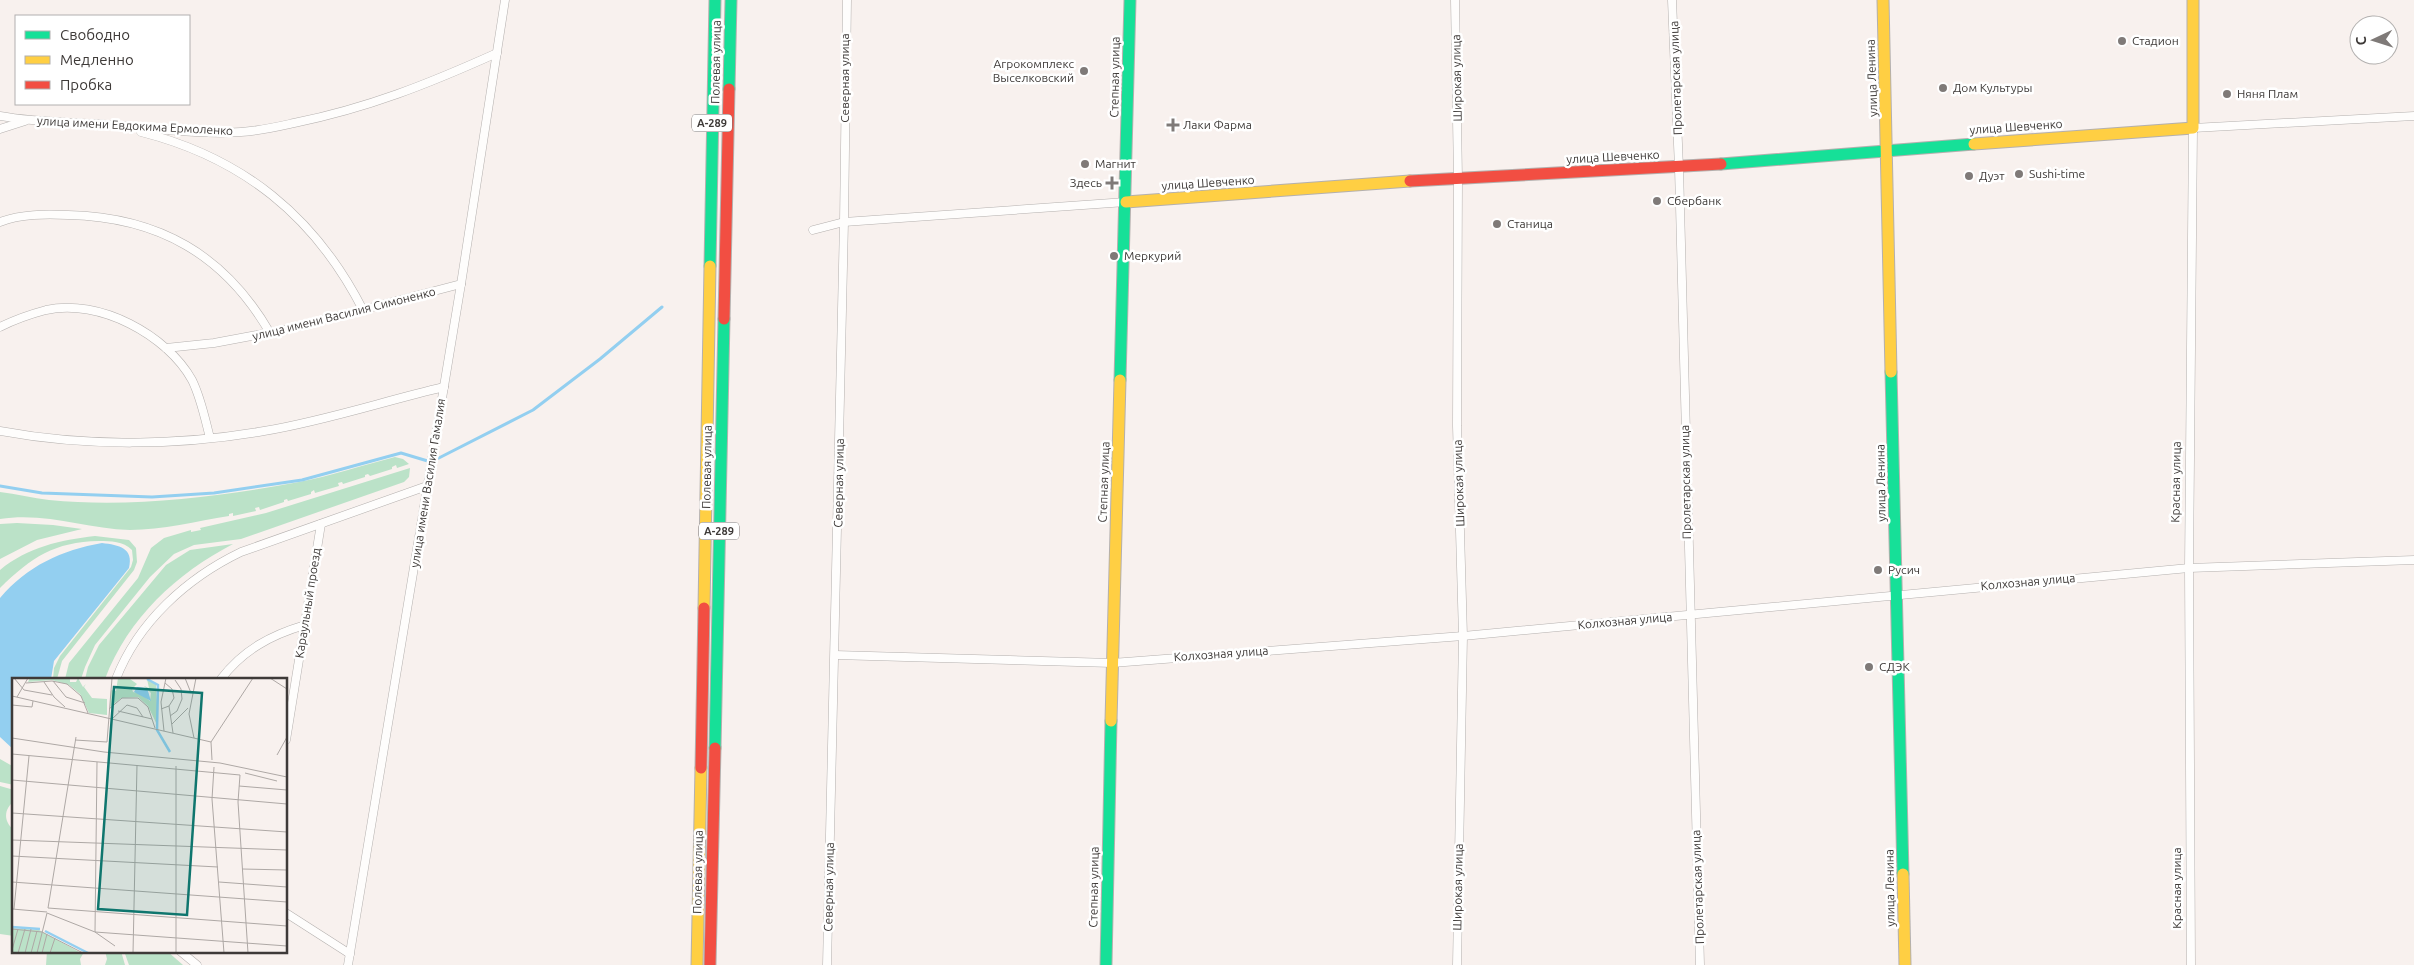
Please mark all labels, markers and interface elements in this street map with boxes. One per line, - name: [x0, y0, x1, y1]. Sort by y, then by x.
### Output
- legend: [15, 15, 190, 105]
- north arrow: [2349, 15, 2399, 65]
- street label: Полевая улица: [708, 20, 723, 104]
- street label: Пролетарская улица: [1667, 21, 1684, 135]
- text: Свободно: [60, 26, 130, 43]
- street label: Северная улица: [838, 33, 851, 123]
- street label: Широкая улица: [1449, 34, 1464, 122]
- place label: Стадион: [2132, 34, 2179, 47]
- marker: Стадион: [2116, 35, 2128, 47]
- street label: Степная улица: [1107, 36, 1122, 118]
- text: С: [2353, 36, 2369, 46]
- street label: улица Ленина: [1864, 39, 1879, 117]
- text: Медленно: [60, 51, 134, 68]
- place label: Агрокомплекс Выселковский: [993, 57, 1074, 84]
- marker: Агрокомплекс Выселковский: [1078, 65, 1090, 77]
- text: Пробка: [60, 76, 112, 93]
- place label: Дом Культуры: [1953, 81, 2032, 94]
- marker: Дом Культуры: [1937, 82, 1949, 94]
- place label: Няня Плам: [2237, 87, 2298, 100]
- marker: Няня Плам: [2221, 88, 2233, 100]
- street label: улица имени Евдокима Ермоленко: [37, 114, 233, 137]
- road number: А-289: [692, 115, 732, 132]
- street label: улица Шевченко: [1969, 117, 2063, 136]
- place label: Лаки Фарма: [1183, 118, 1252, 131]
- marker: Лаки Фарма: [1167, 119, 1179, 131]
- street label: улица Шевченко: [1566, 148, 1660, 165]
- place label: Магнит: [1095, 157, 1137, 170]
- marker: Магнит: [1079, 158, 1091, 170]
- place label: Sushi-time: [2029, 167, 2085, 180]
- marker: Sushi-time: [2013, 168, 2025, 180]
- place label: Дуэт: [1979, 169, 2005, 182]
- marker: Дуэт: [1963, 170, 1975, 182]
- street label: улица Шевченко: [1161, 173, 1255, 192]
- place label: Здесь: [1070, 176, 1102, 189]
- marker: Здесь: [1106, 177, 1118, 189]
- place label: Сбербанк: [1667, 194, 1721, 207]
- marker: Сбербанк: [1651, 195, 1663, 207]
- place label: Станица: [1507, 217, 1553, 230]
- marker: Станица: [1491, 218, 1503, 230]
- place label: Меркурий: [1124, 249, 1181, 262]
- marker: Меркурий: [1108, 250, 1120, 262]
- street label: улица имени Василия Симоненко: [251, 284, 437, 343]
- street label: улица имени Василия Гамалия: [408, 397, 447, 569]
- street label: Полевая улица: [699, 425, 714, 509]
- street label: Пролетарская улица: [1678, 425, 1693, 539]
- street label: Северная улица: [831, 438, 846, 528]
- street label: Широкая улица: [1450, 439, 1467, 527]
- street label: Степная улица: [1096, 441, 1111, 523]
- street label: Красная улица: [2168, 441, 2183, 523]
- street label: улица Ленина: [1873, 444, 1888, 522]
- road number: А-289: [699, 522, 739, 540]
- street label: Караульный проезд: [292, 547, 323, 659]
- place label: Русич: [1888, 563, 1920, 576]
- marker: Русич: [1872, 564, 1884, 576]
- street label: Колхозная улица: [1980, 571, 2076, 592]
- street label: Колхозная улица: [1577, 610, 1673, 631]
- street label: Колхозная улица: [1173, 644, 1269, 663]
- place label: СДЭК: [1879, 660, 1910, 673]
- marker: СДЭК: [1863, 661, 1875, 673]
- inset map: [12, 678, 288, 952]
- street label: Полевая улица: [690, 830, 705, 914]
- street label: Пролетарская улица: [1689, 830, 1706, 944]
- street label: Северная улица: [821, 842, 836, 932]
- street label: Широкая улица: [1450, 843, 1465, 931]
- street label: Степная улица: [1086, 846, 1101, 928]
- street label: Красная улица: [2170, 847, 2183, 929]
- street label: улица Ленина: [1882, 849, 1897, 927]

